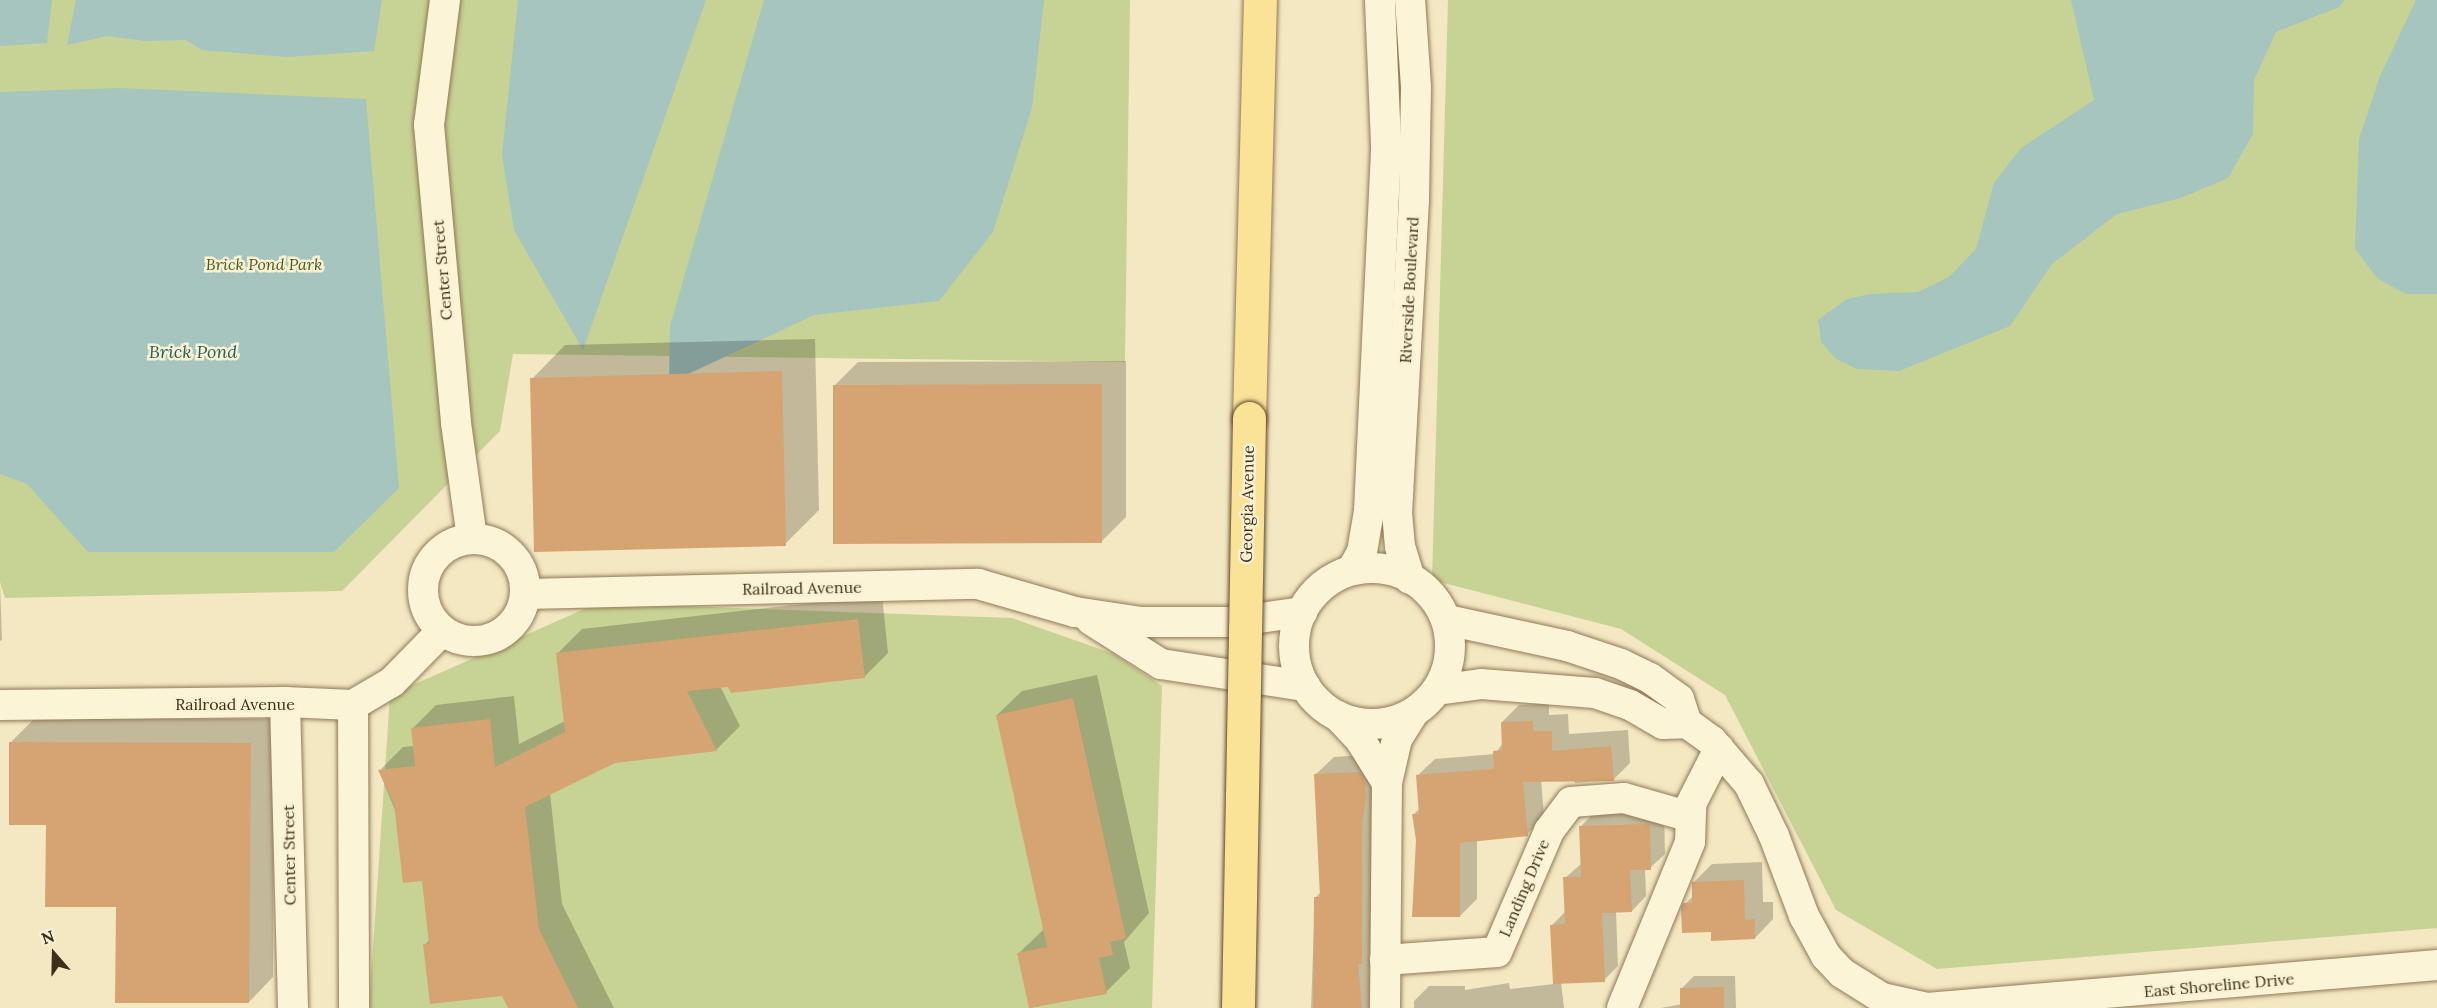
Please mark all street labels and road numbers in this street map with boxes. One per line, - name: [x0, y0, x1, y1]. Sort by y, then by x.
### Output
- street label: Riverside Boulevard: [1396, 216, 1422, 364]
- street label: Center Street: [428, 219, 456, 321]
- street label: Georgia Avenue: [1236, 445, 1258, 563]
- street label: Railroad Avenue: [742, 577, 862, 599]
- street label: Railroad Avenue: [175, 694, 295, 714]
- street label: Center Street: [279, 804, 299, 906]
- street label: Landing Drive: [1495, 836, 1553, 940]
- street label: East Shoreline Drive: [2143, 969, 2295, 1001]

